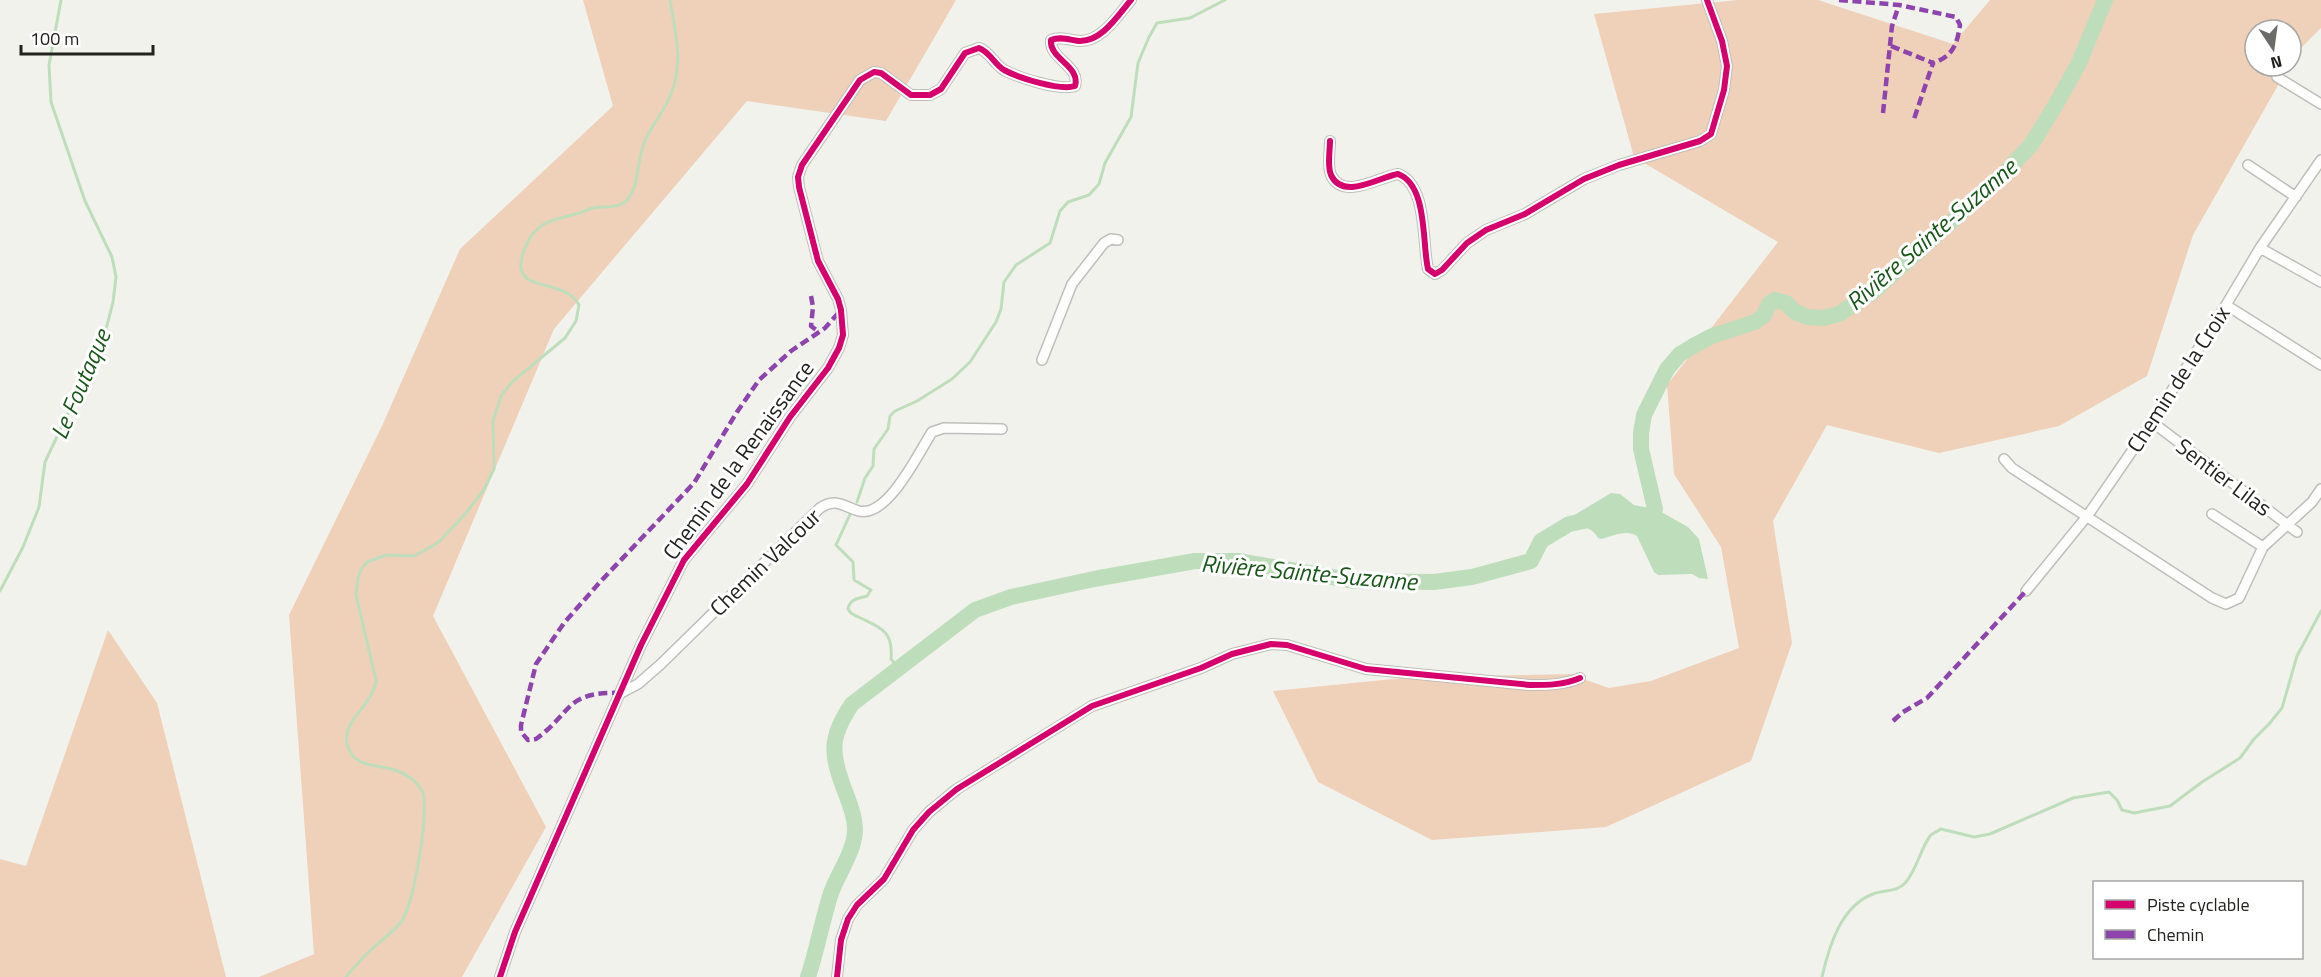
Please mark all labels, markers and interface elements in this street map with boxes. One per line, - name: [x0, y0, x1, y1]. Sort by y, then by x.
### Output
- scale bar: [21, 18, 153, 56]
- north arrow: [2243, 18, 2303, 78]
- text: 100 m: [30, 25, 79, 52]
- text: N: [2268, 50, 2284, 76]
- water label: Rivière Sainte-Suzanne: [1837, 148, 2026, 319]
- street label: Chemin de la Croix: [2118, 299, 2238, 459]
- water label: Le Foutaque: [41, 322, 120, 445]
- street label: Chemin de la Renaissance: [654, 353, 822, 567]
- street label: Sentier Lilas: [2169, 430, 2279, 524]
- street label: Chemin Valcour: [702, 500, 829, 624]
- water label: Rivière Sainte-Suzanne: [1200, 545, 1420, 600]
- legend: [2093, 881, 2303, 959]
- text: Piste cyclable: [2147, 891, 2249, 918]
- text: Chemin: [2147, 921, 2204, 948]

